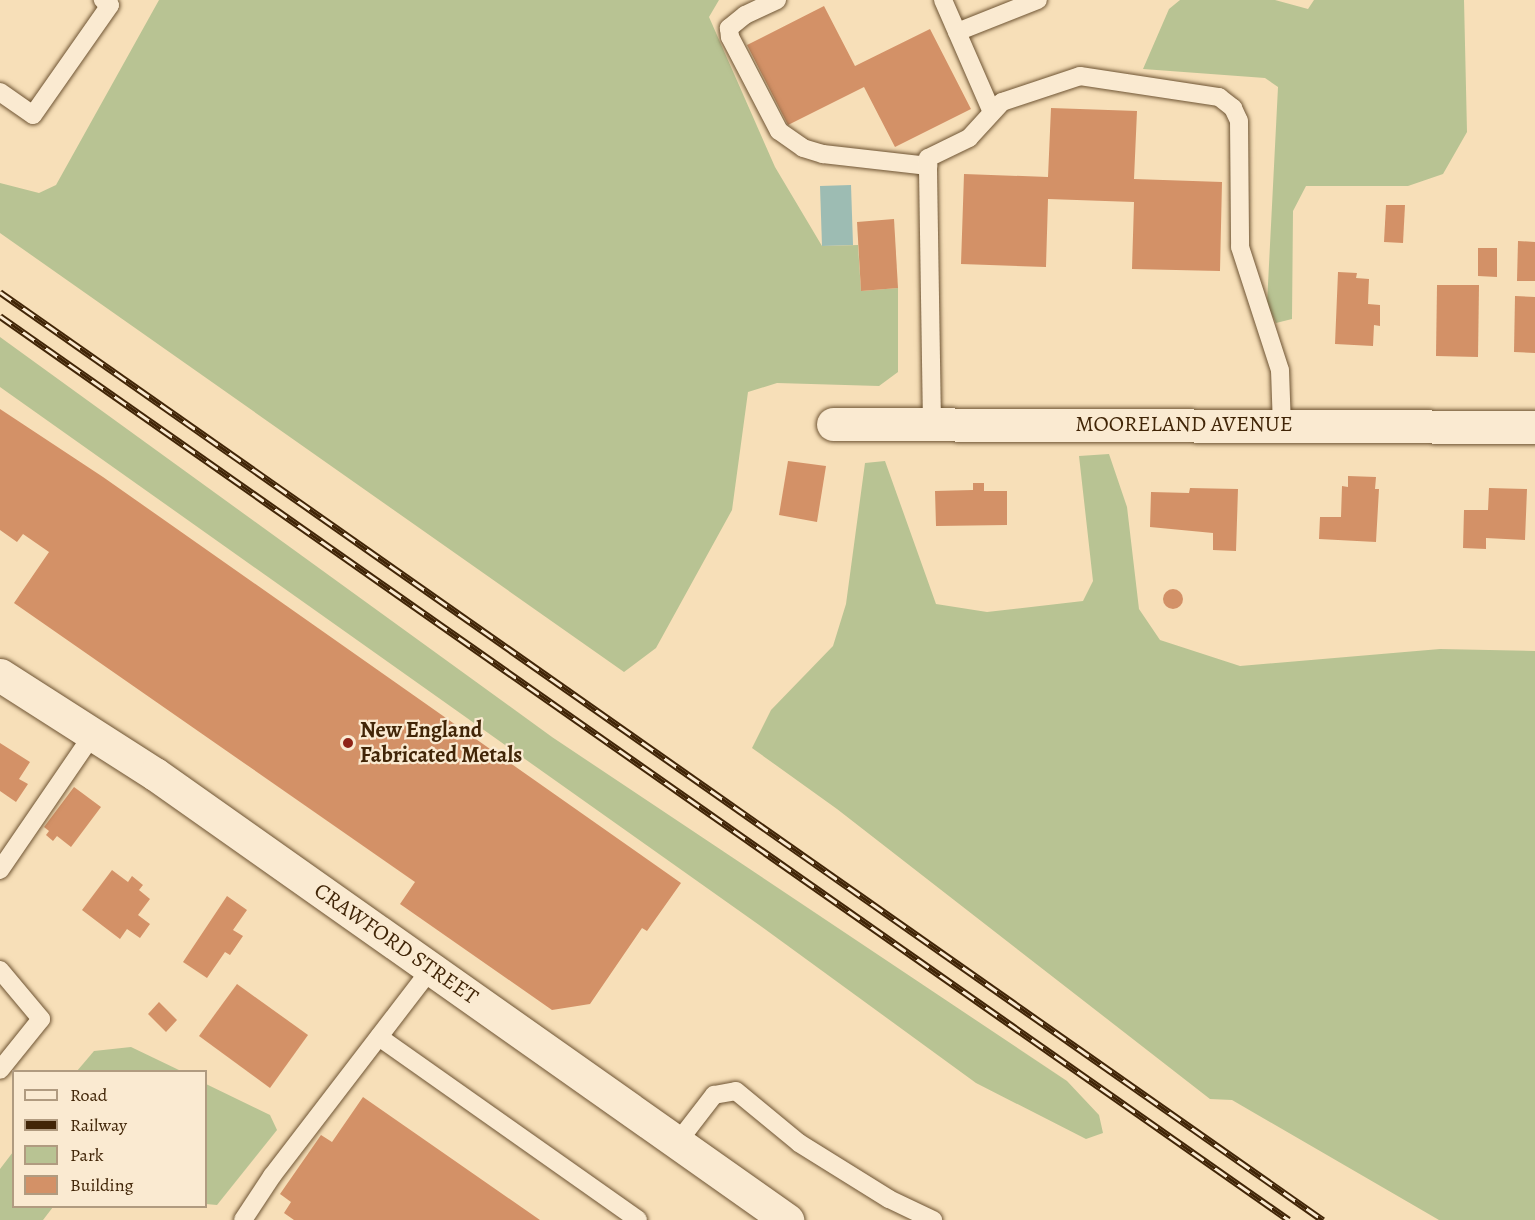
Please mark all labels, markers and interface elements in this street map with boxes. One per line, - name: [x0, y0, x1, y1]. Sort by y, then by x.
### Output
- street label: MOORELAND AVENUE: [1075, 412, 1293, 438]
- place label: New England Fabricated Metals: [360, 717, 522, 768]
- marker: New England Fabricated Metals: [341, 736, 355, 750]
- street label: CRAWFORD STREET: [309, 877, 483, 1011]
- legend: [12, 1070, 207, 1208]
- text: Road: [70, 1083, 107, 1107]
- text: Railway: [70, 1113, 127, 1137]
- text: Park: [70, 1143, 104, 1167]
- text: Building: [70, 1173, 134, 1197]

